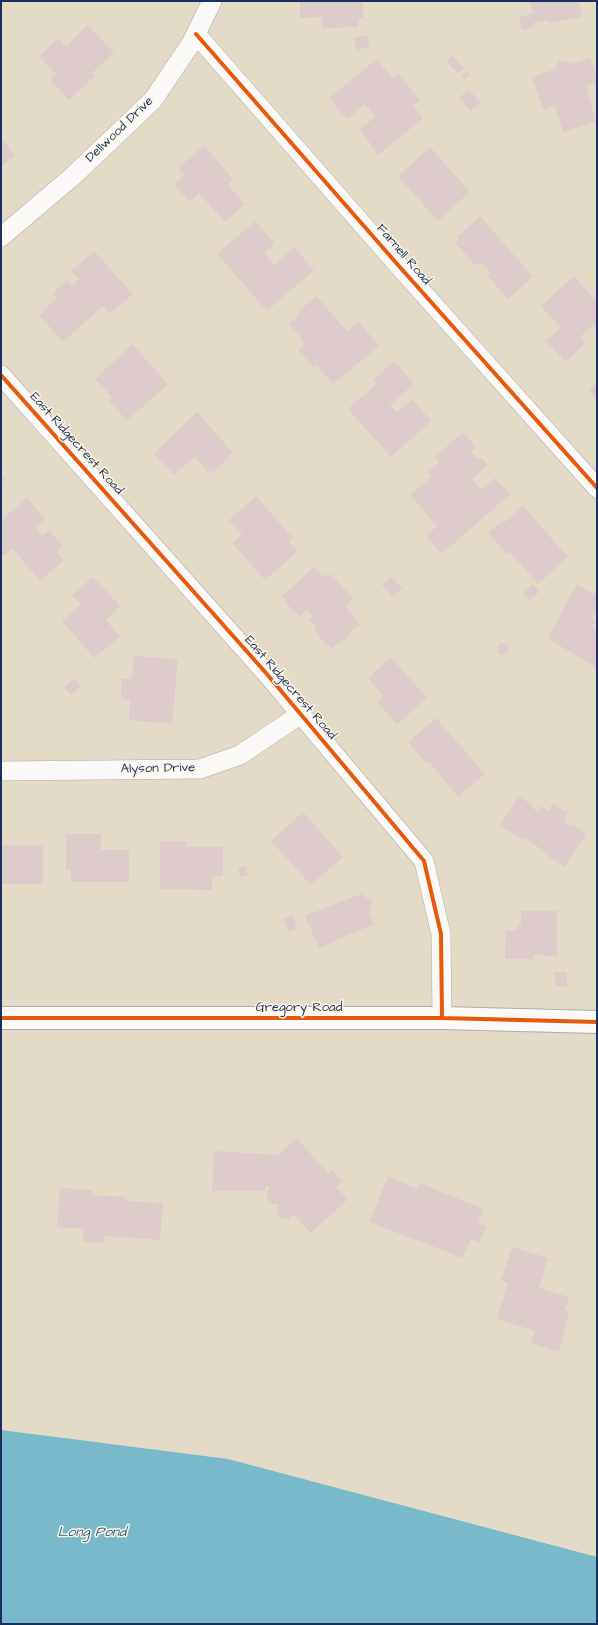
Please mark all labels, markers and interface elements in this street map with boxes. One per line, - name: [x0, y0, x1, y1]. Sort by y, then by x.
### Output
- street label: Dellwood Drive: [83, 94, 157, 166]
- street label: Farnell Road: [372, 221, 434, 289]
- street label: East Ridgecrest Road: [26, 390, 126, 498]
- street label: East Ridgecrest Road: [241, 633, 339, 743]
- street label: Alyson Drive: [121, 761, 195, 777]
- street label: Gregory Road: [256, 1000, 342, 1016]
- water label: Long Pond: [58, 1525, 126, 1541]

